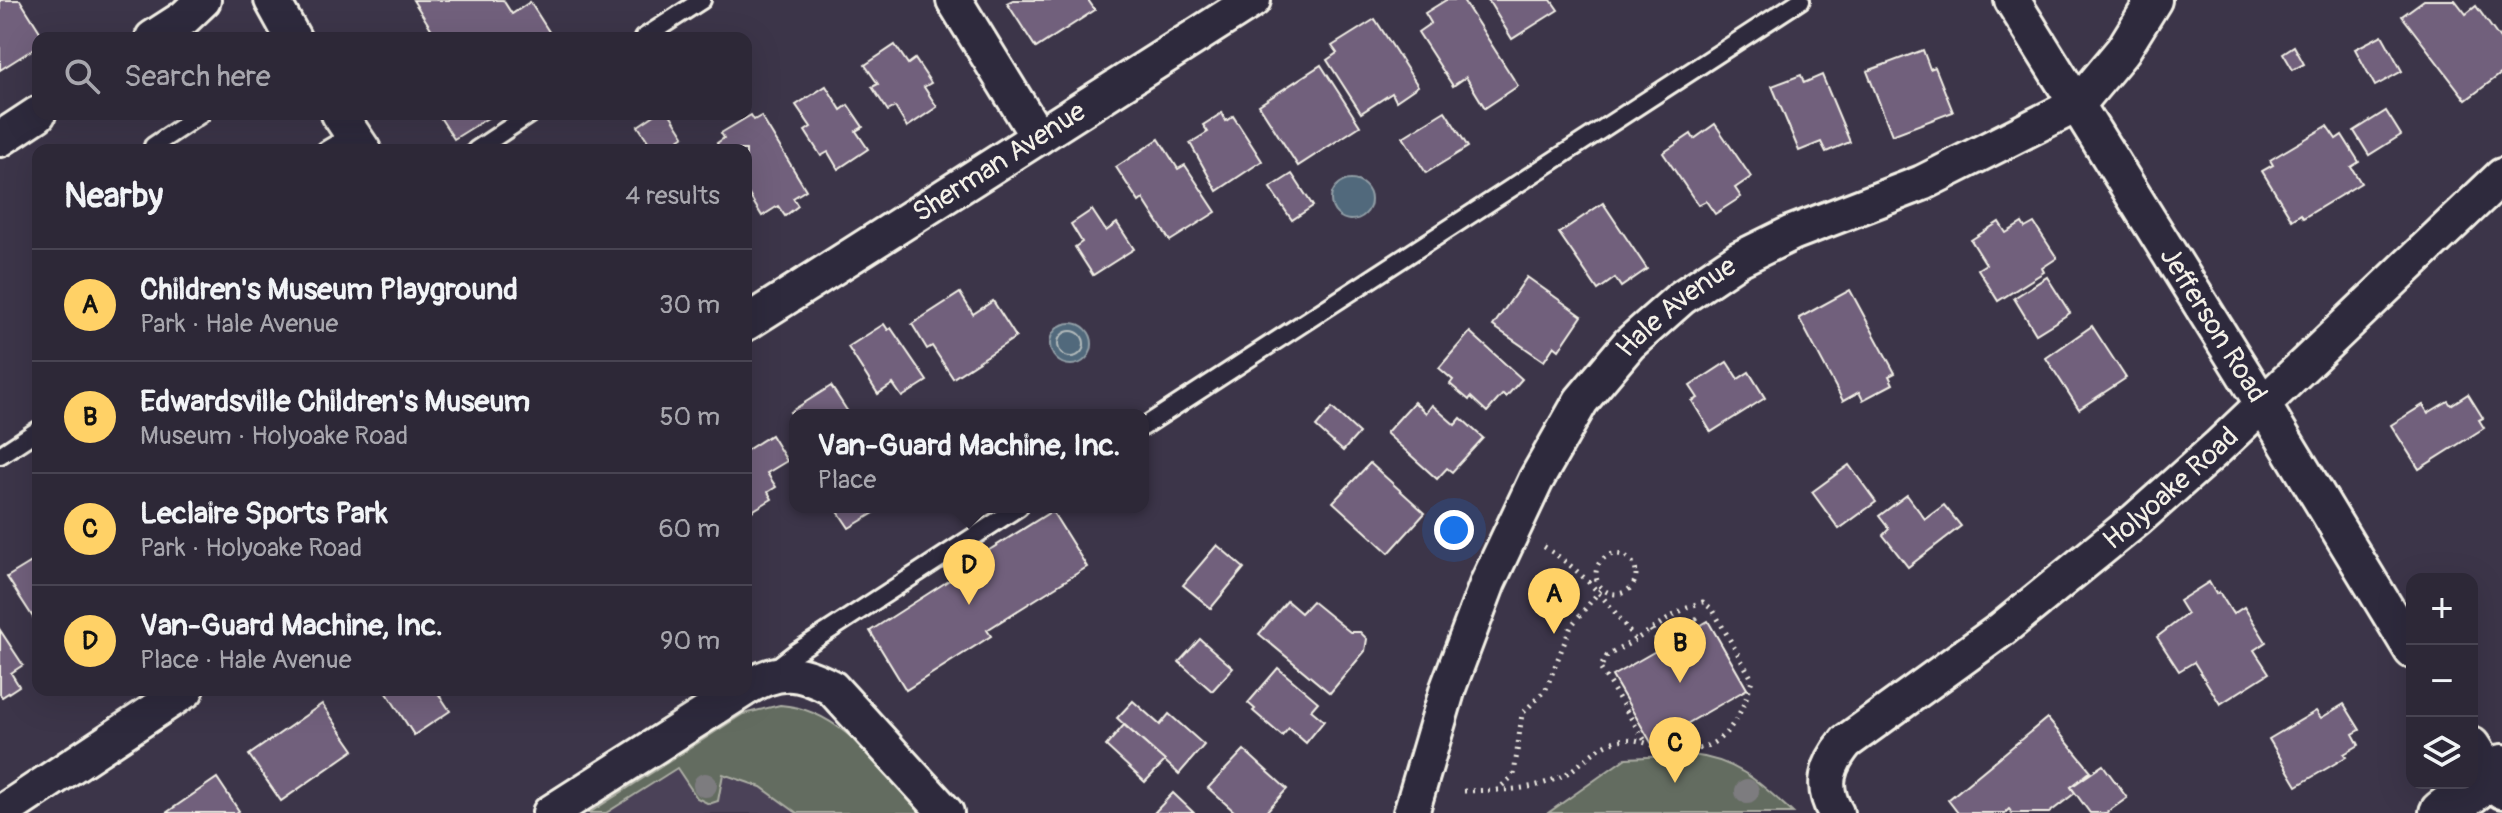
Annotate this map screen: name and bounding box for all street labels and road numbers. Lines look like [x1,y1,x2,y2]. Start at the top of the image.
street label: Sherman Avenue [906,94,1092,230]
street label: Jefferson Road [2152,240,2275,409]
street label: Hale Avenue [1608,249,1743,364]
street label: Holyoake Road [2096,419,2246,557]

